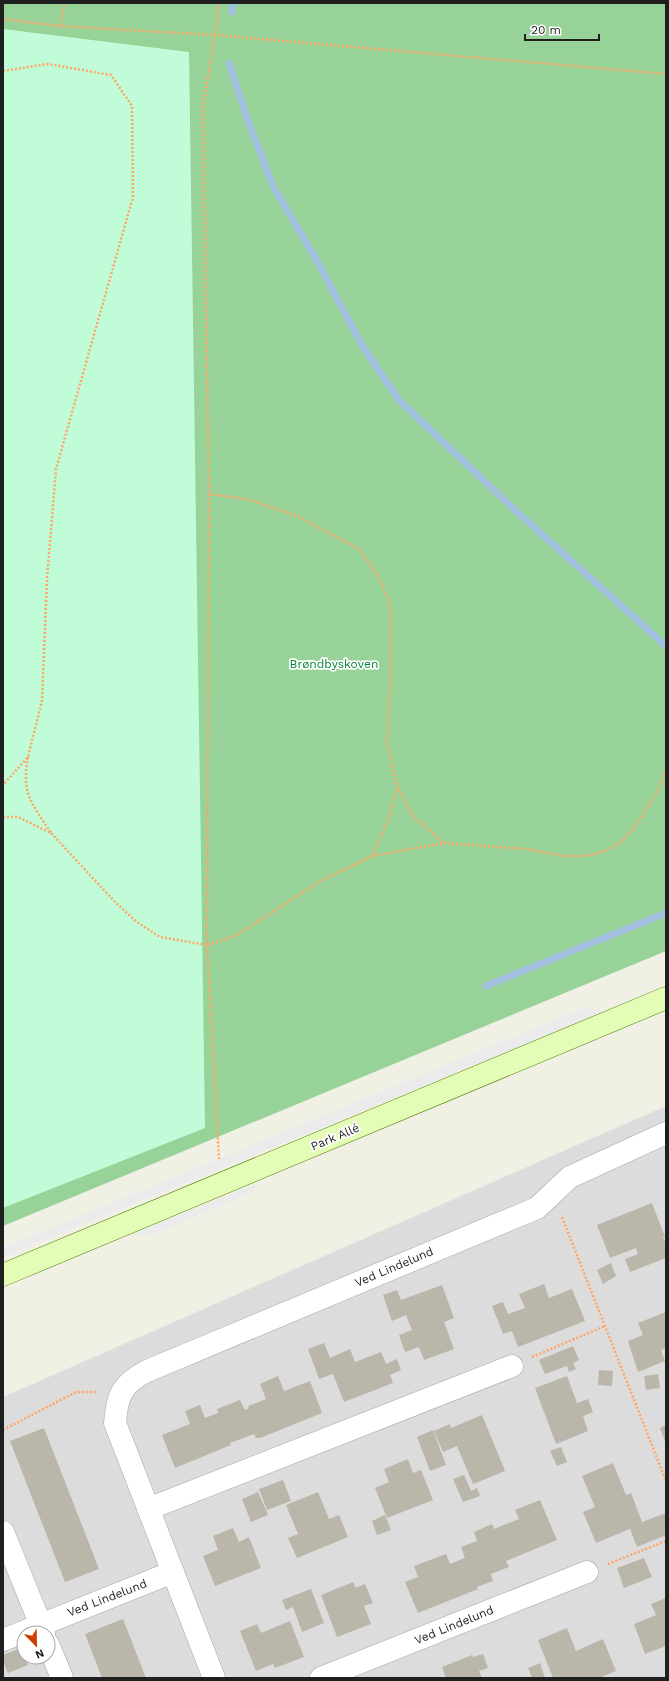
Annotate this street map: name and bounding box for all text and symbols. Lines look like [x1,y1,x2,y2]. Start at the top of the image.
scale bar [525,16,599,42]
text: 20 m [531,23,561,37]
park label: Brøndbyskoven [290,657,378,671]
street label: Park Allé [309,1120,361,1153]
street label: Ved Lindelund [353,1244,435,1290]
street label: Ved Lindelund [65,1576,149,1620]
street label: Ved Lindelund [412,1603,496,1647]
north arrow [16,1625,56,1665]
text: N [33,1646,46,1661]

